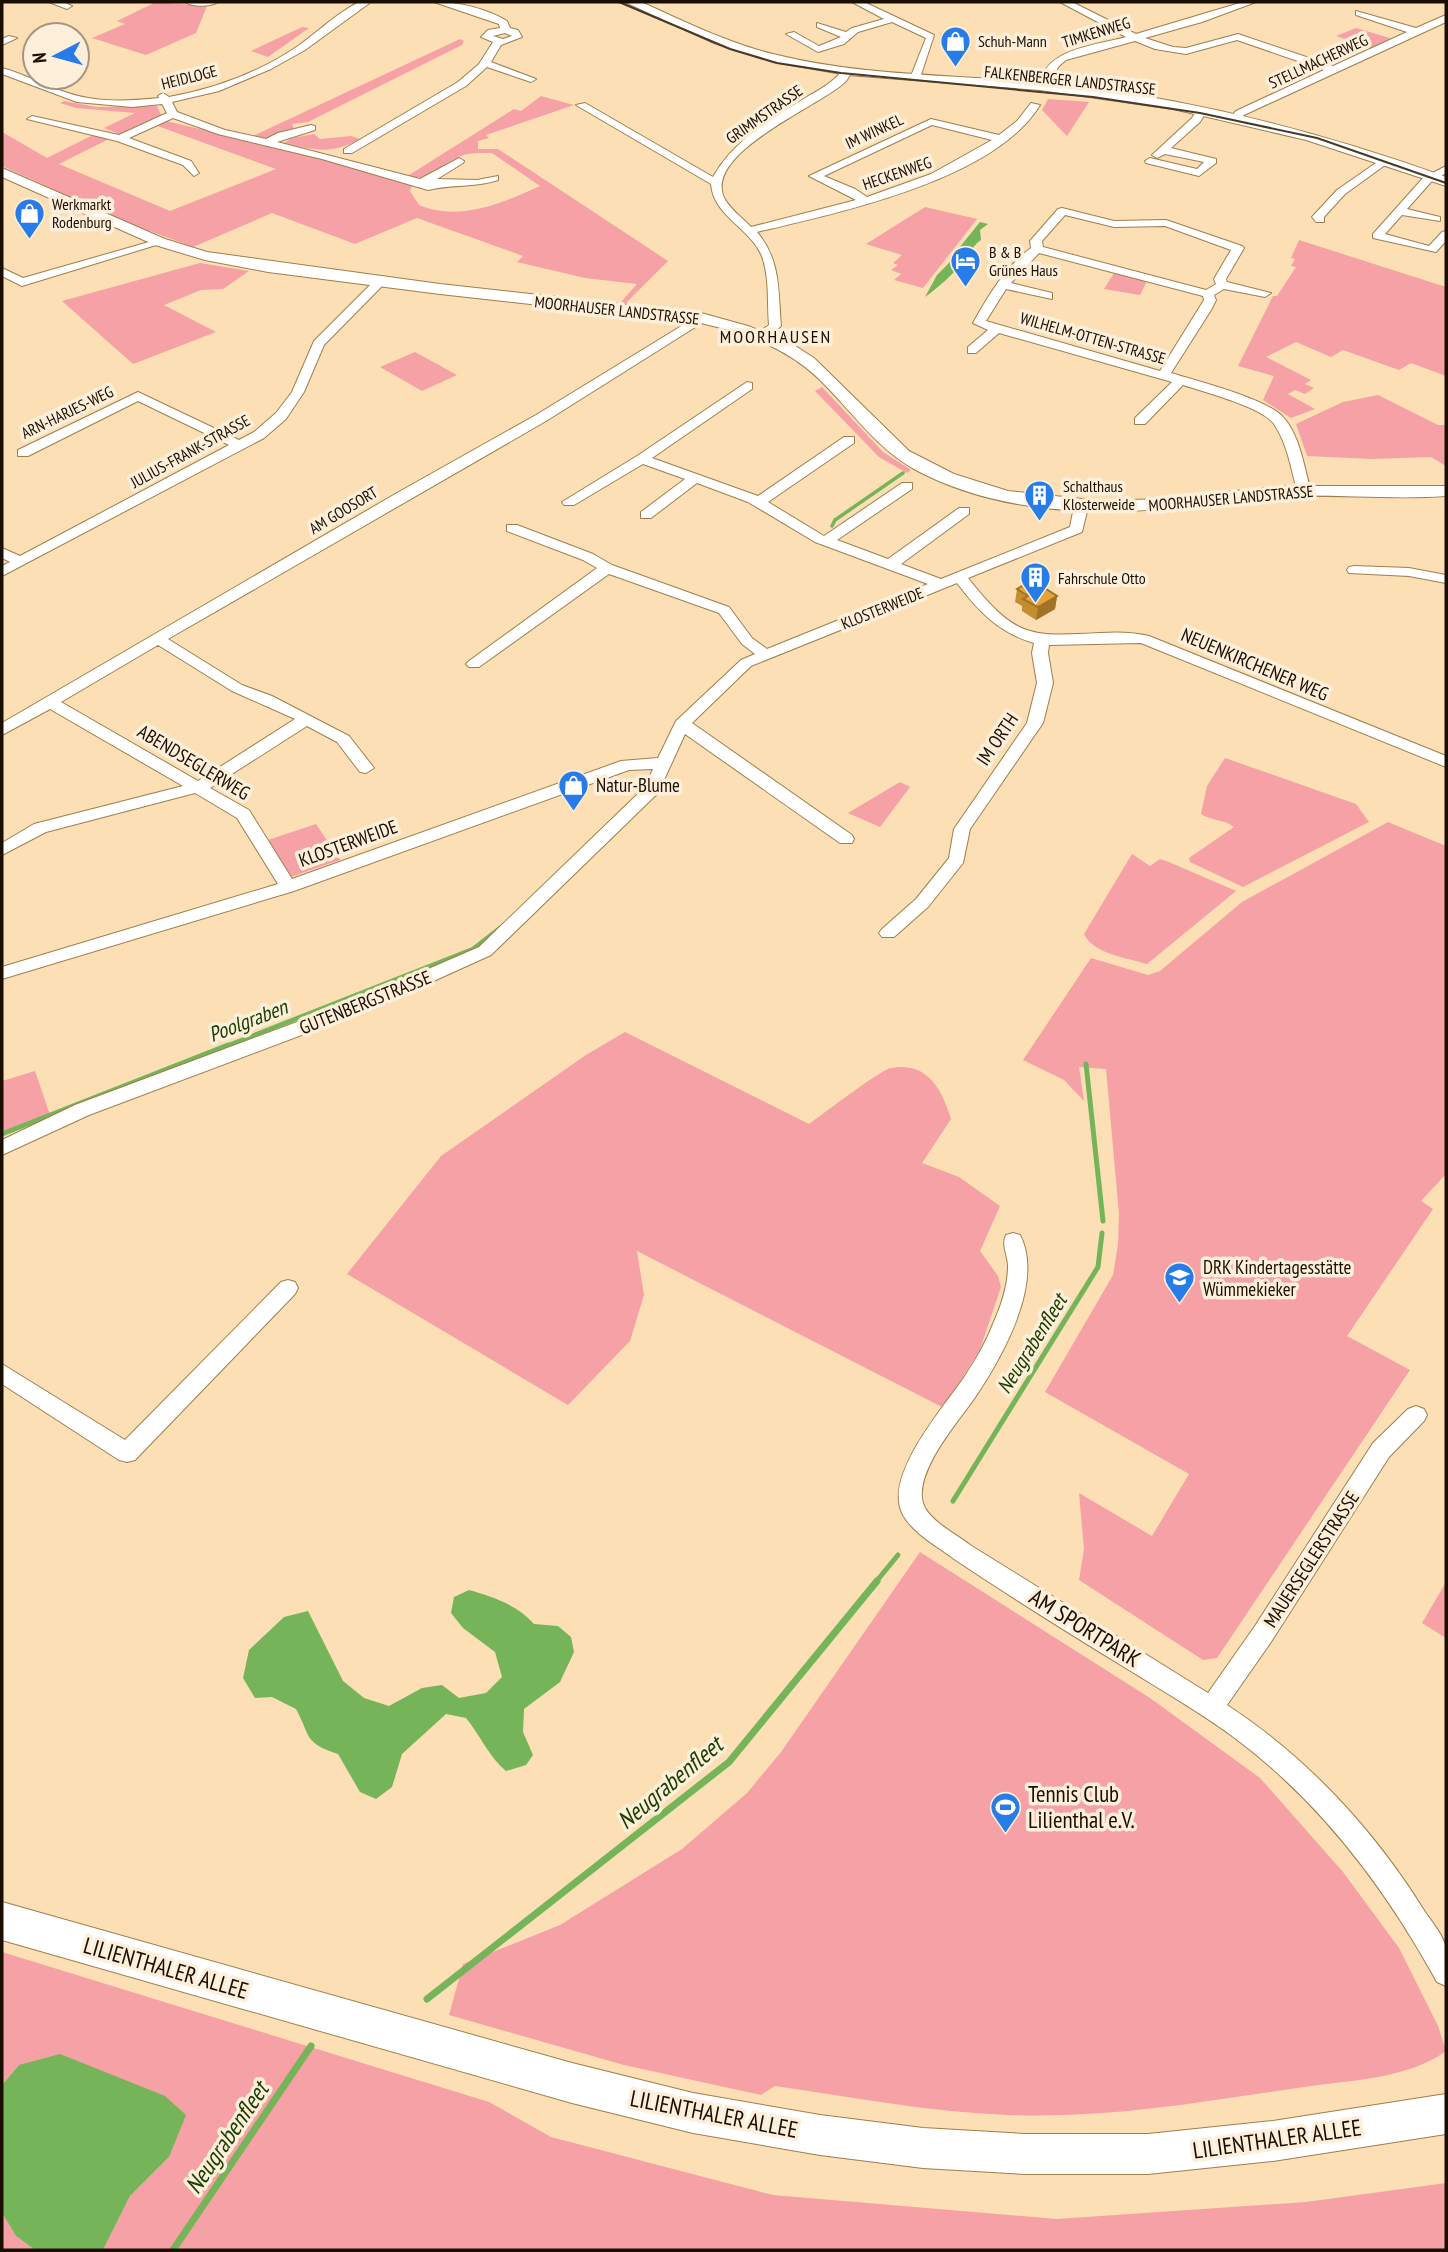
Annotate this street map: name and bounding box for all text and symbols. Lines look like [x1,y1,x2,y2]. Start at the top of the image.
street label: TIMKENWEG [1060,12,1132,52]
north arrow [21,21,91,91]
shop icon: Schuh-Mann [938,24,972,68]
street label: STELLMACHERWEG [1265,29,1371,93]
place label: Schuh-Mann [978,31,1047,51]
text: N [27,51,52,64]
street label: HEIDLOGE [159,60,219,94]
street label: FALKENBERGER LANDSTRASSE [983,61,1157,99]
street label: GRIMMSTRASSE [722,80,806,148]
street label: IM WINKEL [842,109,906,153]
street label: HECKENWEG [860,152,934,194]
place label: Werkmarkt Rodenburg [52,194,112,232]
shop icon: Werkmarkt Rodenburg [12,196,46,240]
place label: B & B Grünes Haus [989,242,1058,280]
hotel icon: B & B Grünes Haus [949,244,983,288]
street label: MOORHAUSER LANDSTRASSE [534,291,700,329]
street label: WILHELM-OTTEN-STRASSE [1018,308,1168,368]
district label: MOORHAUSEN [720,325,832,348]
street label: ARN-HARJES-WEG [18,381,116,443]
street label: JULIUS-FRANK-STRASSE [126,410,253,493]
place label: Schalthaus Klosterweide [1063,476,1135,514]
building icon: Schalthaus Klosterweide [1023,478,1057,522]
street label: MOORHAUSER LANDSTRASSE [1148,481,1314,515]
street label: AM GOOSORT [305,482,381,538]
building icon: Fahrschule Otto [1018,561,1052,605]
place label: Fahrschule Otto [1058,568,1146,588]
street label: KLOSTERWEIDE [838,582,926,634]
street label: NEUENKIRCHENER WEG [1178,622,1332,706]
street label: IM ORTH [971,708,1023,770]
street label: ABENDSEGLERWEG [134,719,254,805]
shop icon: Natur-Blume [556,768,590,812]
place label: Natur-Blume [596,773,680,797]
street label: KLOSTERWEIDE [295,814,401,872]
street label: GUTENBERGSTRASSE [296,965,434,1039]
water label: Poolgraben [205,993,293,1048]
place label: DRK Kindertagesstätte Wümmekieker [1203,1255,1351,1301]
school or university icon: DRK Kindertagesstätte Wümmekieker [1163,1261,1197,1305]
water label: Neugrabenfleet [990,1287,1074,1398]
street label: MAUERSEGLERSTRASSE [1258,1486,1364,1632]
street label: AM SPORTPARK [1024,1582,1146,1673]
water label: Neugrabenfleet [611,1728,731,1836]
place label: Tennis Club Lilienthal e.V. [1028,1779,1135,1834]
sports icon: Tennis Club Lilienthal e.V. [988,1790,1022,1834]
street label: LILIENTHALER ALLEE [80,1930,252,2005]
water label: Neugrabenfleet [178,2074,277,2200]
street label: LILIENTHALER ALLEE [628,2083,800,2144]
street label: LILIENTHALER ALLEE [1191,2112,1363,2165]

